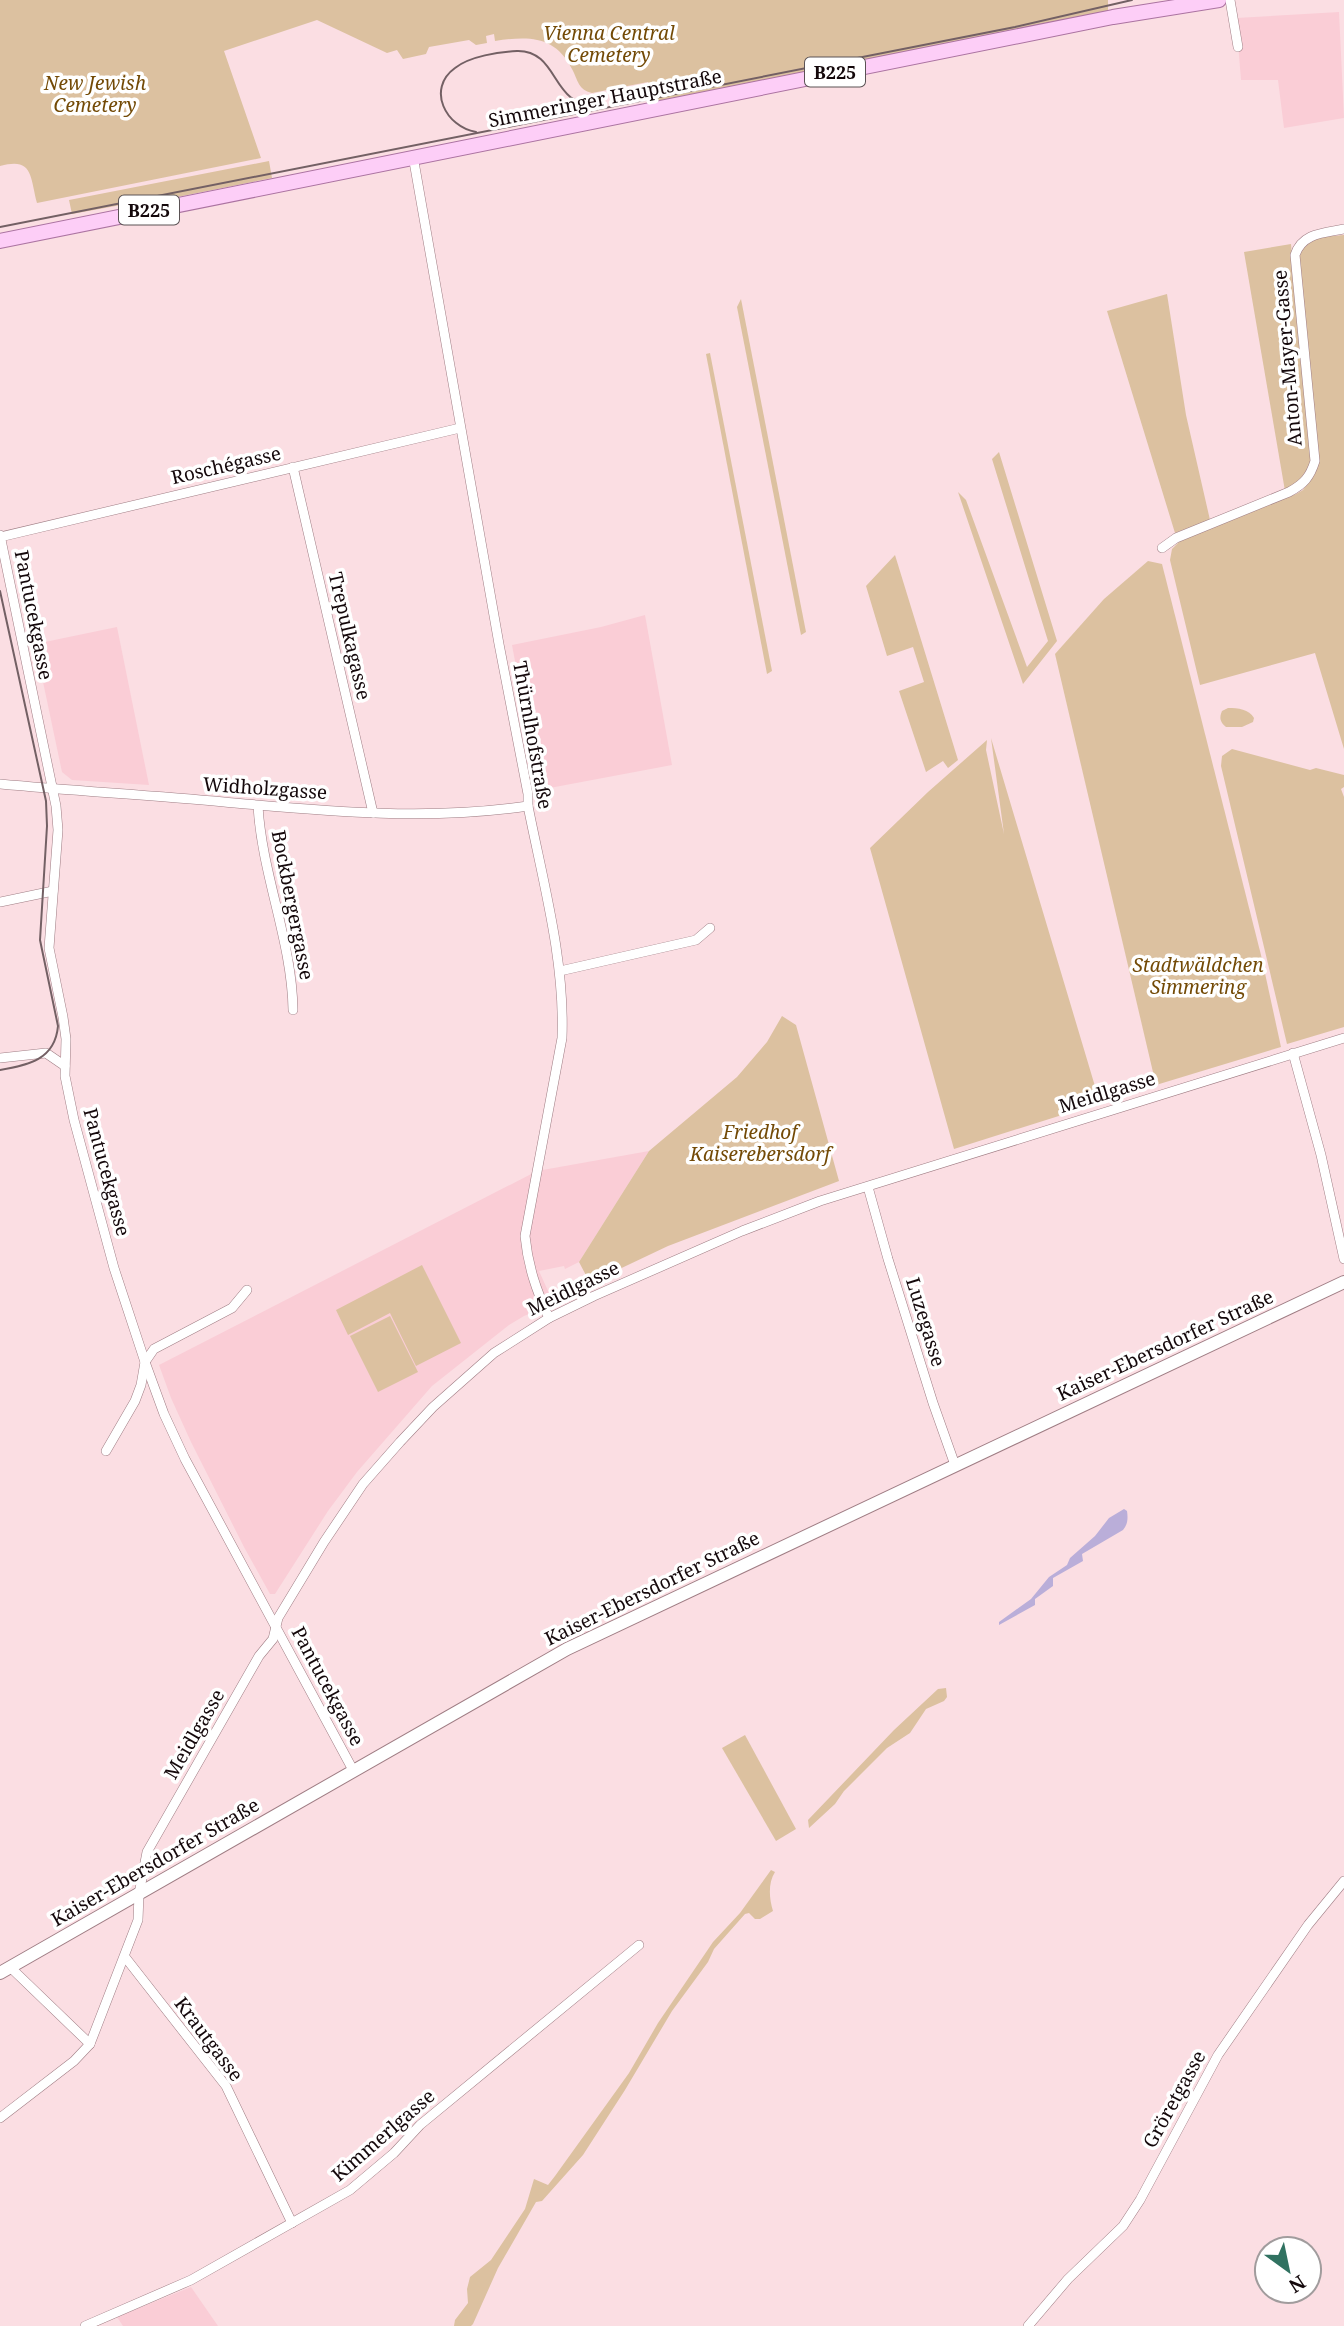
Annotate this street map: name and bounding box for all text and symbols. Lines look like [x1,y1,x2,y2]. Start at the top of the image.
park label: Vienna Central Cemetery [543,20,675,68]
road number: B225 [805,58,865,86]
street label: Simmeringer Hauptstraße [486,63,724,133]
park label: New Jewish Cemetery [43,70,147,118]
road number: B225 [119,196,179,224]
street label: Anton-Mayer-Gasse [1266,269,1308,447]
street label: Roschégasse [169,440,283,490]
street label: Pantucekgasse [9,548,59,682]
street label: Trepulkagasse [323,570,377,702]
street label: Thürnlhofstraße [507,659,559,811]
street label: Widholzgasse [202,771,328,805]
street label: Bockbergergasse [266,828,320,982]
park label: Stadtwäldchen Simmering [1132,952,1264,1000]
street label: Meidlgasse [1055,1065,1159,1119]
street label: Pantucekgasse [77,1105,137,1239]
park label: Friedhof Kaiserebersdorf [689,1119,834,1167]
street label: Meidlgasse [522,1254,624,1322]
street label: Luzegasse [900,1274,952,1370]
street label: Kaiser-Ebersdorfer Straße [1052,1283,1278,1407]
street label: Kaiser-Ebersdorfer Straße [540,1525,764,1651]
street label: Pantucekgasse [286,1622,370,1750]
street label: Meidlgasse [158,1684,230,1784]
street label: Kaiser-Ebersdorfer Straße [46,1792,264,1932]
street label: Krautgasse [169,1991,249,2087]
street label: Gröretgasse [1137,2046,1211,2152]
street label: Kimmerlgasse [326,2083,440,2187]
north arrow [1253,2235,1323,2305]
text: N [1284,2269,1311,2299]

